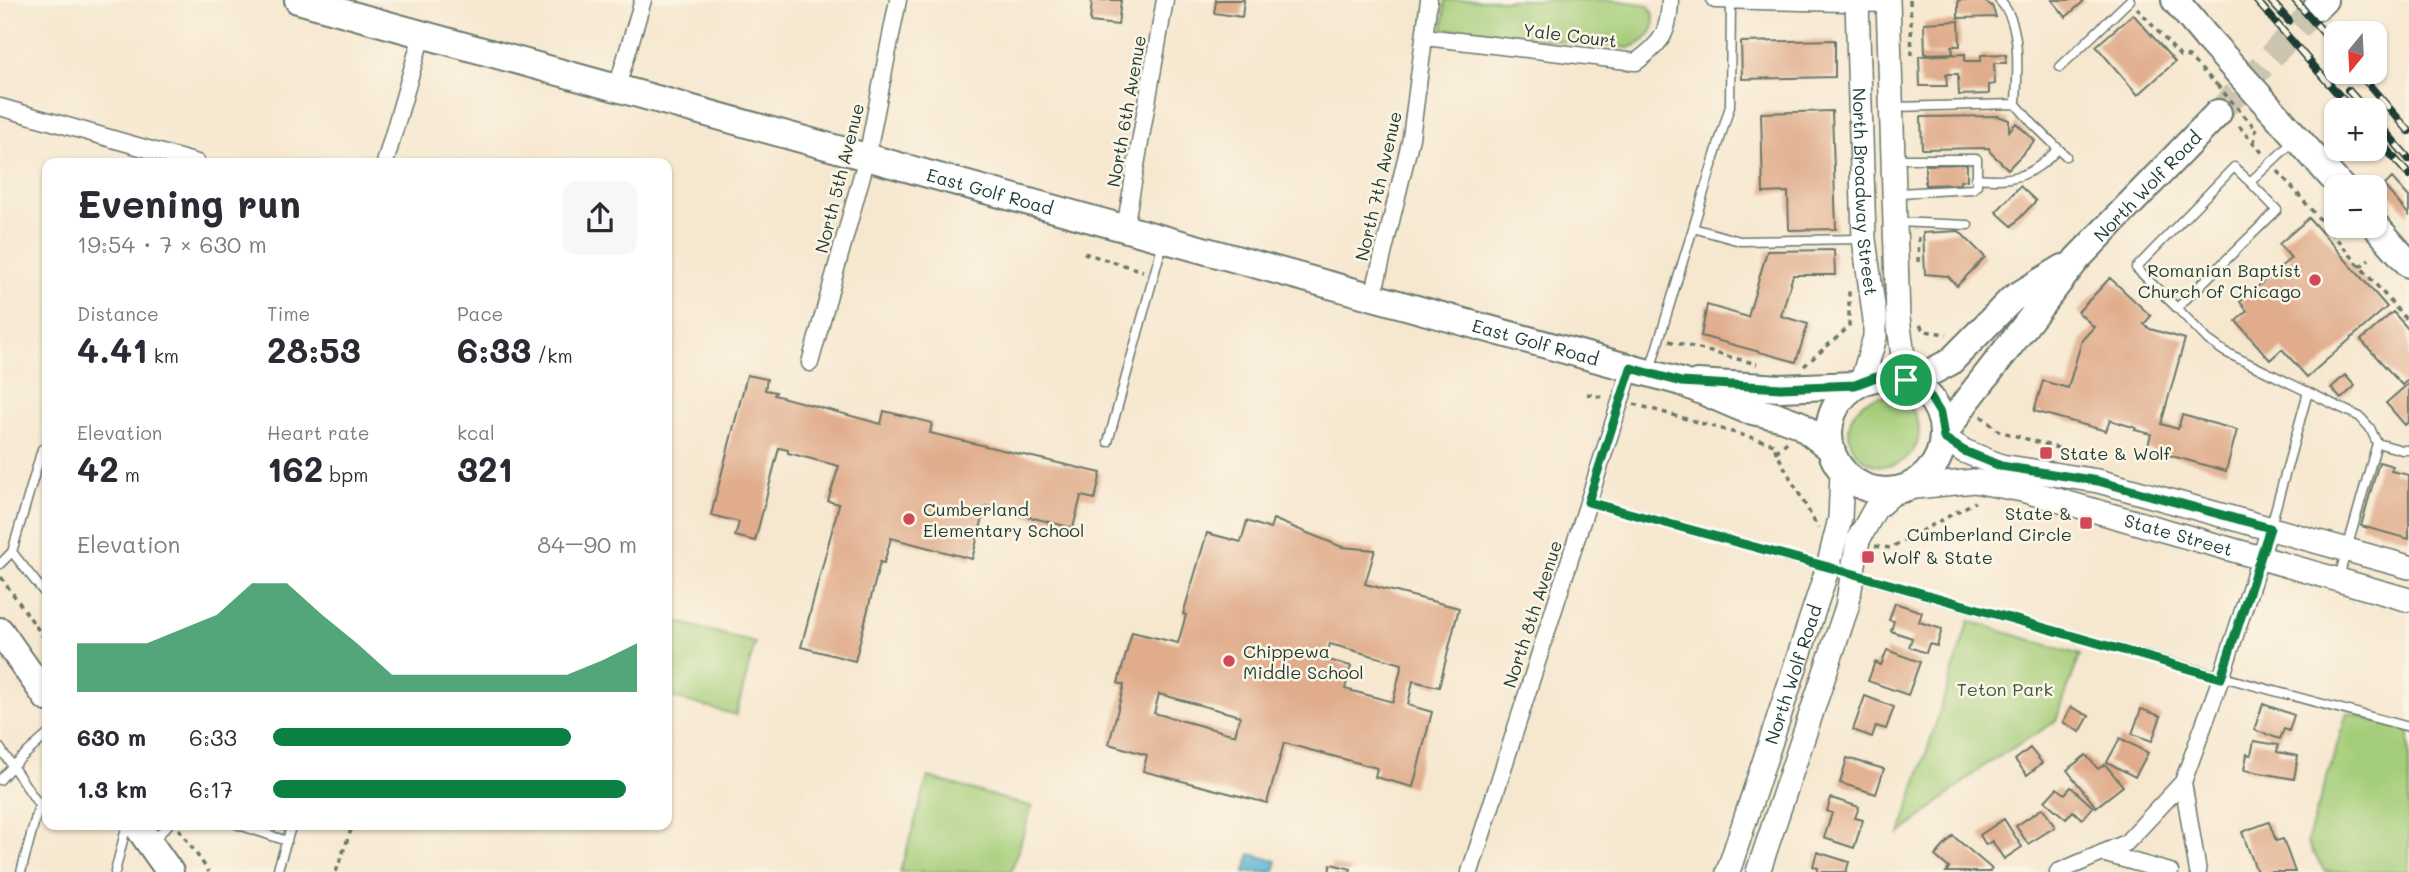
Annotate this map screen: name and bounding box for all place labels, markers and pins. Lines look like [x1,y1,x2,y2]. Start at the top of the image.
place label: Romanian Baptist Church of Chicago [2138,258,2301,303]
marker: Romanian Baptist Church of Chicago [2307,272,2323,288]
pin [1876,350,1936,410]
place label: State & Wolf [2060,441,2172,465]
marker: State & Wolf [2038,445,2054,461]
place label: Cumberland Elementary School [923,497,1085,542]
place label: State & Cumberland Circle [1907,501,2072,546]
marker: Cumberland Elementary School [901,511,917,527]
marker: State & Cumberland Circle [2078,515,2094,531]
place label: Wolf & State [1882,545,1993,569]
marker: Wolf & State [1860,549,1876,565]
place label: Chippewa Middle School [1243,639,1364,684]
marker: Chippewa Middle School [1221,653,1237,669]

